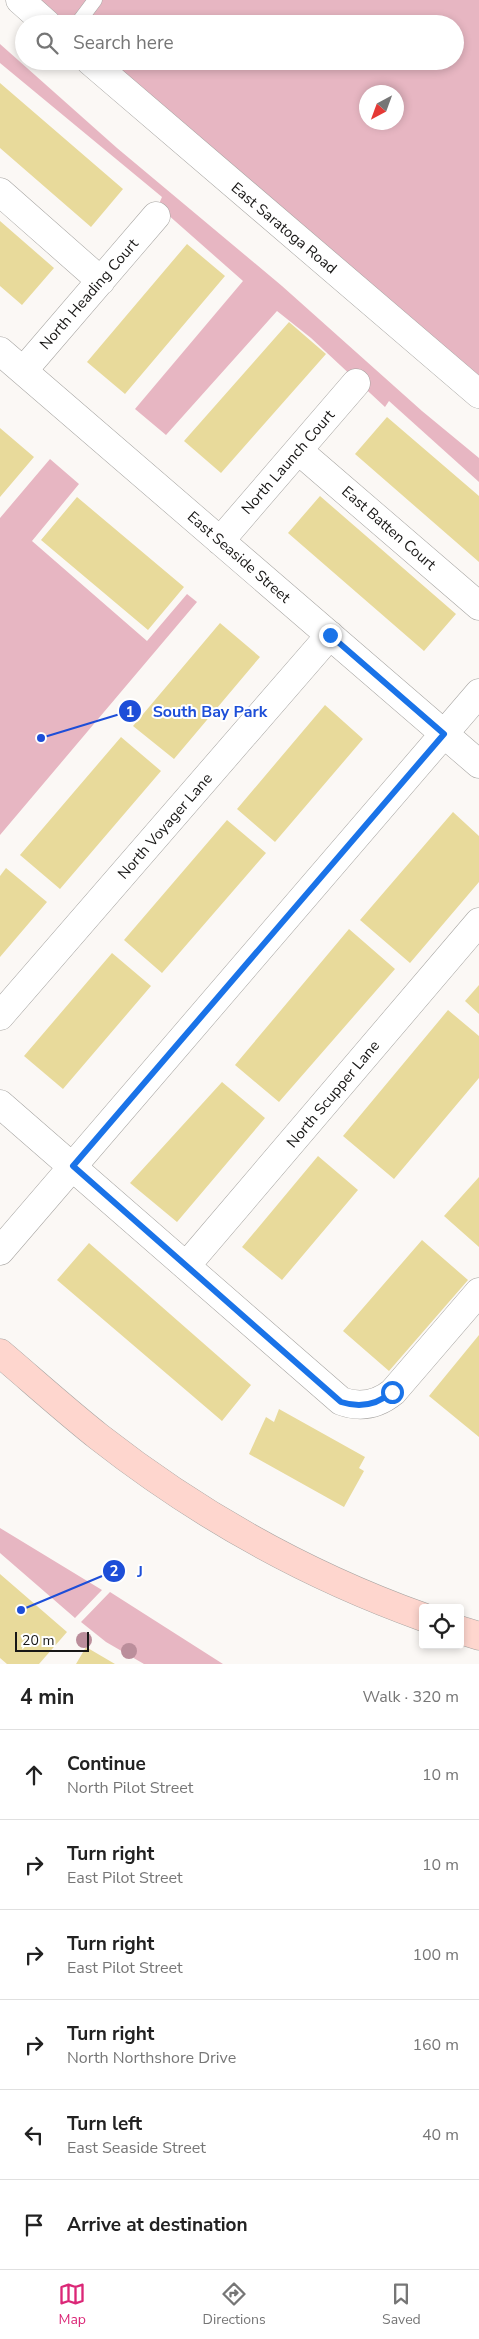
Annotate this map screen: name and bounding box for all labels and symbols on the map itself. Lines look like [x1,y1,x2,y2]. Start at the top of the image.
north arrow [359,85,404,130]
street label: East Saratoga Road [227,178,341,278]
street label: North Heading Court [35,234,143,354]
street label: North Launch Court [237,405,340,519]
street label: East Batten Court [338,481,441,575]
street label: East Seaside Street [183,507,295,608]
route end [319,624,342,647]
callout: South Bay Park [118,696,277,727]
text: South Bay Park [153,701,268,723]
text: 1 [125,702,135,722]
street label: North Voyager Lane [113,769,217,883]
street label: North Scupper Lane [282,1036,384,1152]
route start [381,1381,404,1404]
callout: J [102,1555,152,1586]
text: 2 [109,1561,119,1581]
text: J [136,1561,143,1583]
scale bar [15,1629,89,1652]

